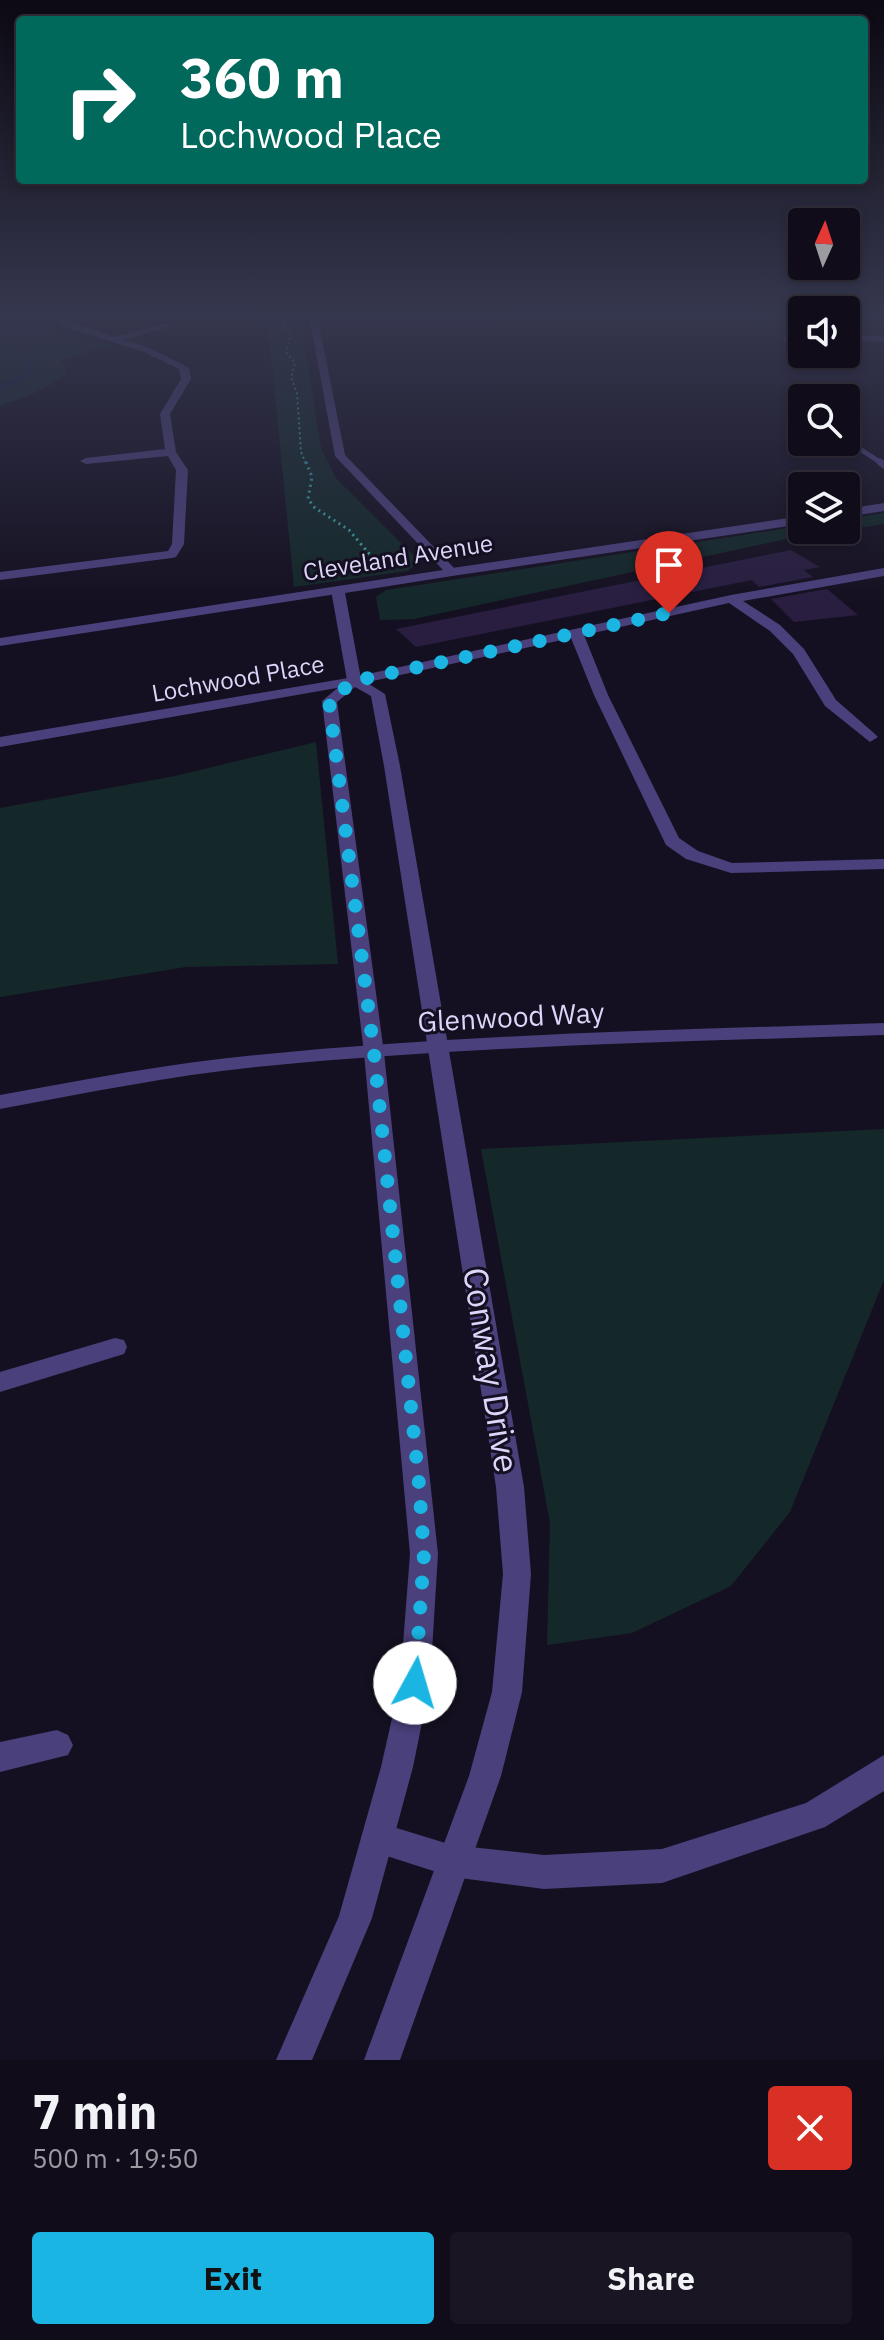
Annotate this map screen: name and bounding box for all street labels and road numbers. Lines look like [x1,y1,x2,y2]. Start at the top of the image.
street label: Cleveland Avenue [301,526,495,588]
street label: Lochwood Place [149,647,327,709]
street label: Glenwood Way [417,993,605,1040]
street label: Conway Drive [454,1264,530,1476]

